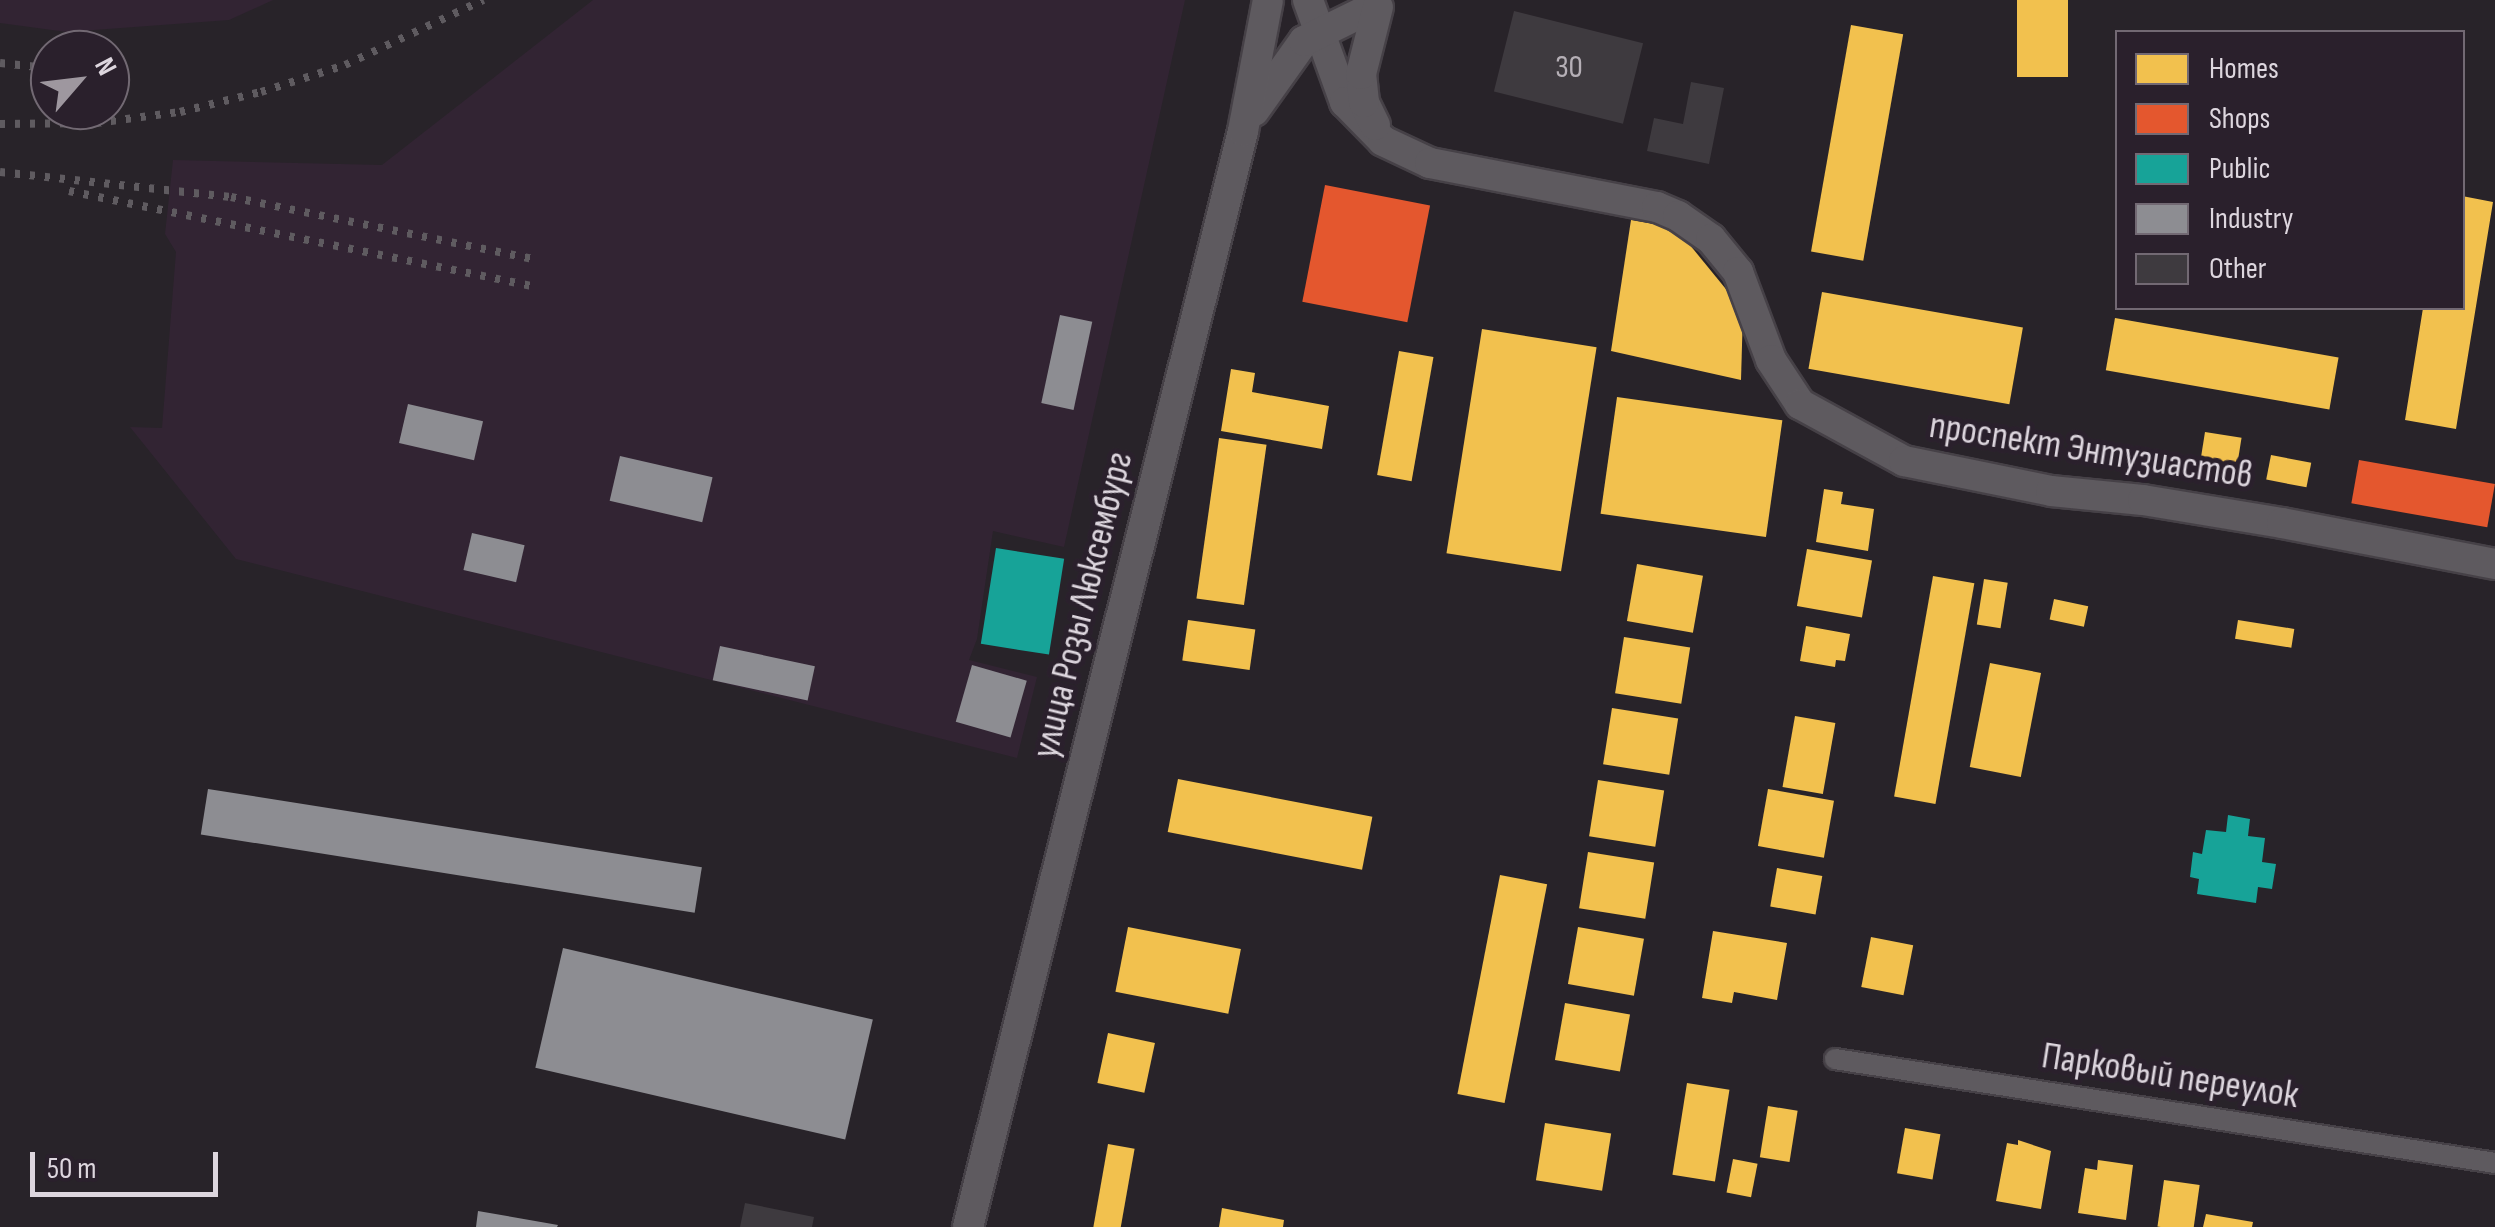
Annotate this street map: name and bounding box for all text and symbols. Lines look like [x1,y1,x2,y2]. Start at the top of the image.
north arrow [30,30,130,130]
legend [2115,30,2465,310]
house number: 30 [1555,49,1583,87]
text: Homes [2209,51,2279,87]
text: N [87,52,123,81]
text: Shops [2209,101,2270,137]
text: Public [2209,151,2270,187]
text: Industry [2209,201,2293,237]
text: Other [2209,251,2266,287]
street label: проспект Энтузиастов [1926,403,2256,499]
street label: улица Розы Люксембург [1023,447,1143,763]
street label: Парковый переулок [2038,1033,2302,1119]
scale bar [35,1132,222,1194]
text: 50 m [47,1151,96,1187]

